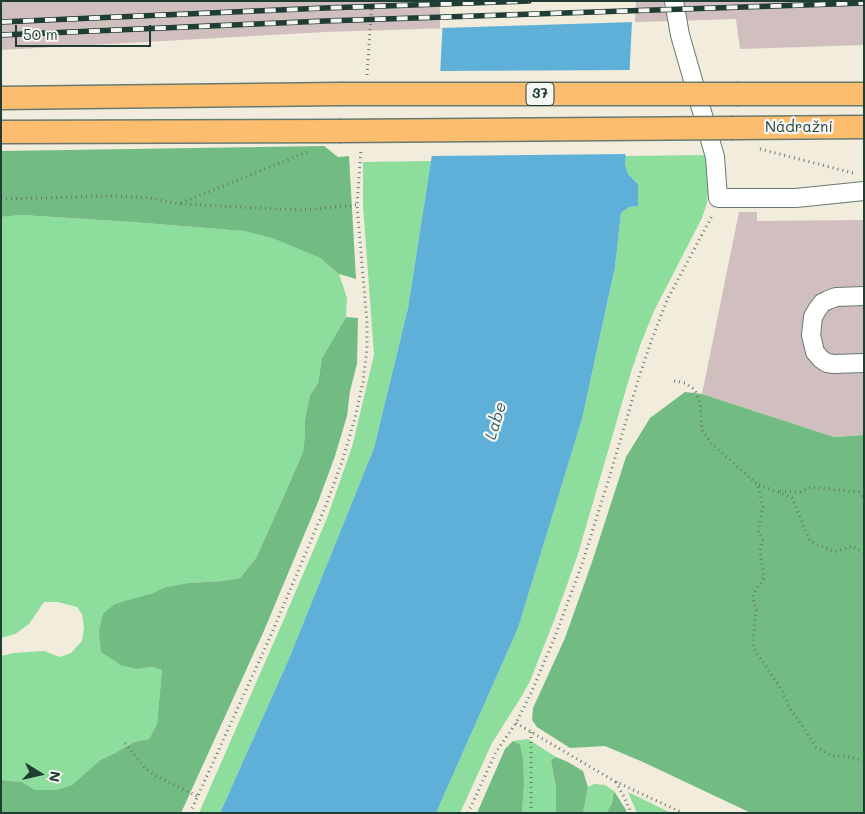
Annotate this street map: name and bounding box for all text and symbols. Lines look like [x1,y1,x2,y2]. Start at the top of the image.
scale bar [18,15,154,47]
text: 50 m [23,24,58,44]
road number: 37 [526,82,554,106]
street label: Nádražní [765,118,833,136]
water label: Labe [481,400,511,442]
north arrow [15,749,65,799]
text: N [45,770,66,784]

